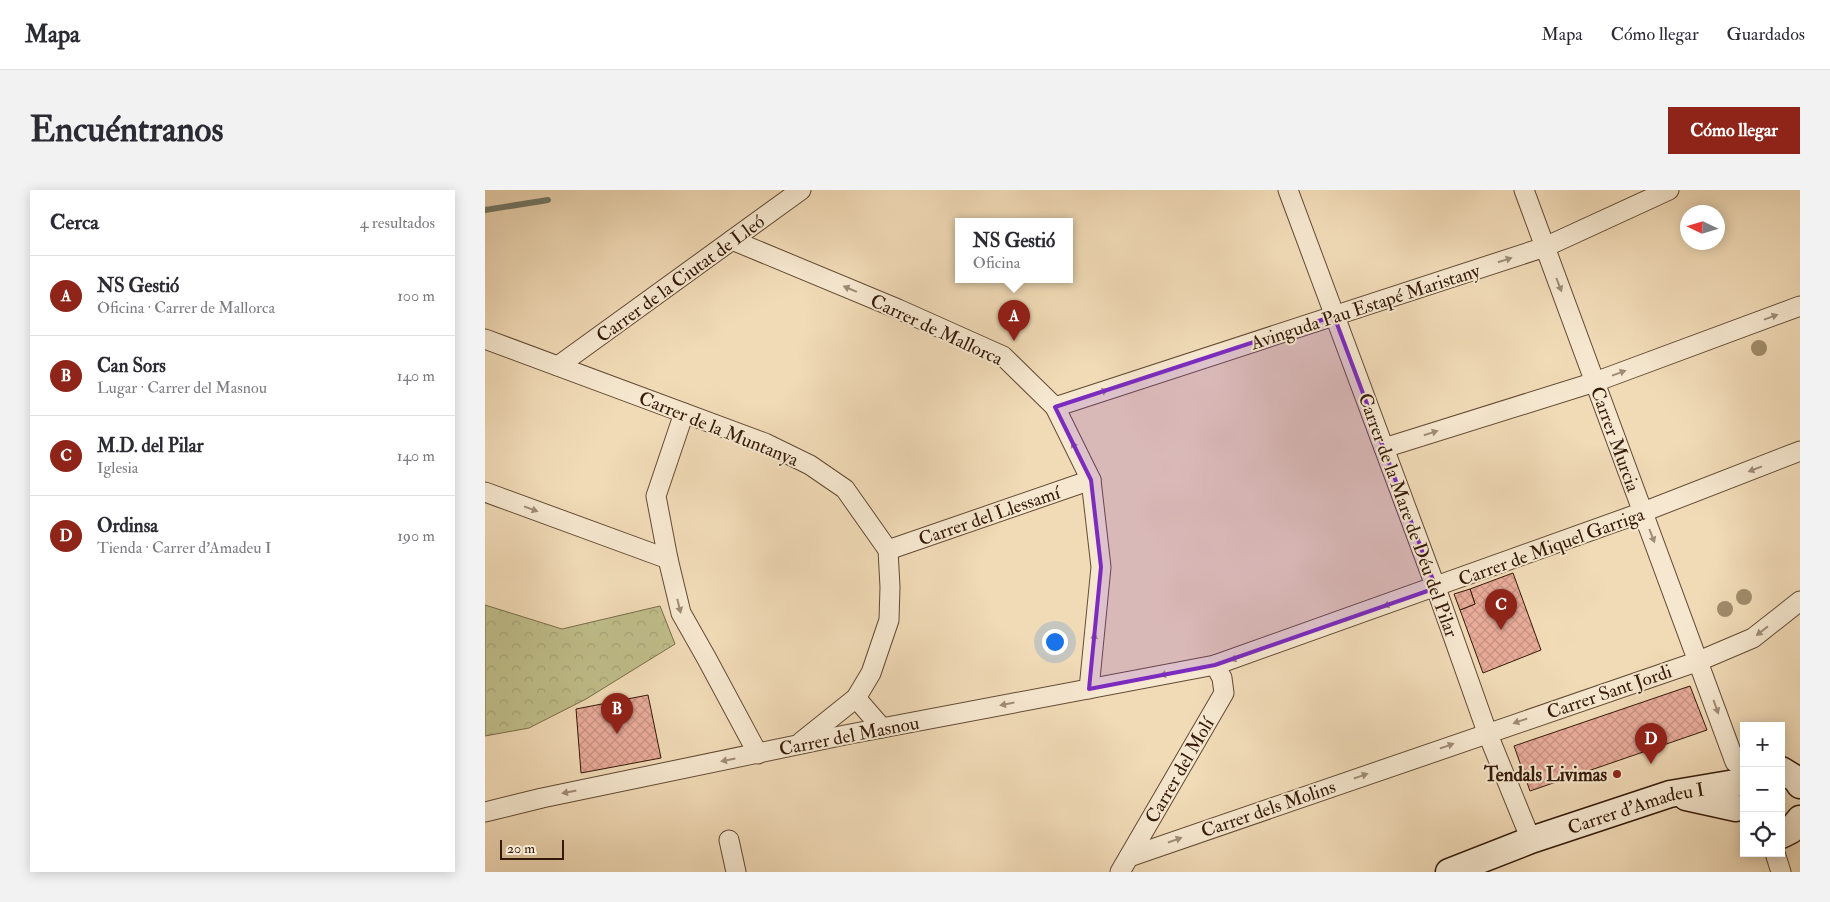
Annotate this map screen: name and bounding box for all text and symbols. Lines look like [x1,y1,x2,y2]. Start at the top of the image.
text: Mapa [25,19,80,50]
text: Mapa [1542,23,1583,46]
text: Cómo llegar [1611,23,1699,46]
text: Guardados [1727,23,1805,46]
button: Cómo llegar [1668,107,1800,154]
text: Encuéntranos [30,108,223,152]
north arrow [1680,205,1725,250]
text: Cerca [50,209,99,236]
street label: Carrer de la Ciutat de Lleó [592,210,769,348]
text: 4 resultados [360,213,435,233]
popup [955,218,1073,283]
text: NS Gestió [973,229,1055,253]
text: Oficina [973,253,1020,273]
one-way arrow [1498,256,1513,264]
street label: Avinguda Pau Estapé Maristany [1247,258,1484,357]
text: NS Gestió [97,274,179,298]
one-way arrow [1555,278,1563,293]
one-way arrow [843,284,857,292]
text: A [61,286,71,306]
text: 100 m [397,286,435,306]
street label: Carrer de Mallorca [867,289,1007,371]
text: Oficina · Carrer de Mallorca [97,298,275,318]
pin: A [998,300,1030,341]
one-way arrow [1764,313,1779,320]
text: Can Sors [97,354,166,378]
text: B [61,366,71,386]
text: 140 m [397,366,435,386]
one-way arrow [1612,369,1627,377]
text: Lugar · Carrer del Masnou [97,378,267,398]
street label: Carrer Murcia [1585,383,1645,495]
street label: Carrer de la Muntanya [635,386,802,472]
one-way arrow [1094,388,1109,396]
street label: Carrer de la Mare de Déu del Pilar [1353,390,1464,641]
one-way arrow [1424,429,1439,437]
text: M.D. del Pilar [97,434,204,458]
one-way arrow [1071,441,1079,455]
text: C [60,446,72,466]
text: 140 m [397,446,435,466]
text: Iglesia [97,458,138,478]
one-way arrow [1747,466,1762,473]
street label: Carrer del Llessamí [915,480,1065,551]
street label: Carrer de Miquel Garriga [1455,502,1648,592]
one-way arrow [524,505,539,513]
text: Ordinsa [97,514,158,538]
text: D [59,526,73,546]
text: 190 m [397,526,435,546]
one-way arrow [1648,529,1656,544]
text: Tienda · Carrer d'Amadeu I [97,538,271,558]
pin: C [1485,589,1517,630]
one-way arrow [675,599,683,614]
one-way arrow [1383,601,1398,608]
one-way arrow [1756,626,1769,637]
your location [1042,629,1068,655]
one-way arrow [1090,632,1098,648]
one-way arrow [1229,654,1244,662]
street label: Carrer Sant Jordi [1544,659,1675,725]
one-way arrow [1159,671,1175,679]
pin: B [601,693,633,734]
one-way arrow [1712,699,1720,714]
one-way arrow [999,701,1015,709]
street label: Carrer del Masnou [777,711,921,761]
street label: Carrer del Molí [1140,712,1221,828]
one-way arrow [1513,718,1528,725]
map controls [1740,722,1785,857]
button: + [1740,722,1785,767]
pin: D [1635,723,1667,764]
one-way arrow [1440,742,1455,750]
one-way arrow [720,756,736,764]
place label: Tendals Livimas [1483,763,1607,787]
button: − [1740,767,1785,812]
marker: Tendals Livimas [1611,768,1623,780]
one-way arrow [1354,772,1369,779]
street label: Carrer dels Molins [1198,775,1339,843]
street label: Carrer d'Amadeu I [1565,777,1706,840]
one-way arrow [561,788,576,796]
button: locate [1740,812,1785,857]
one-way arrow [1167,836,1182,844]
scale bar [500,837,564,860]
text: 20 m [507,840,535,857]

